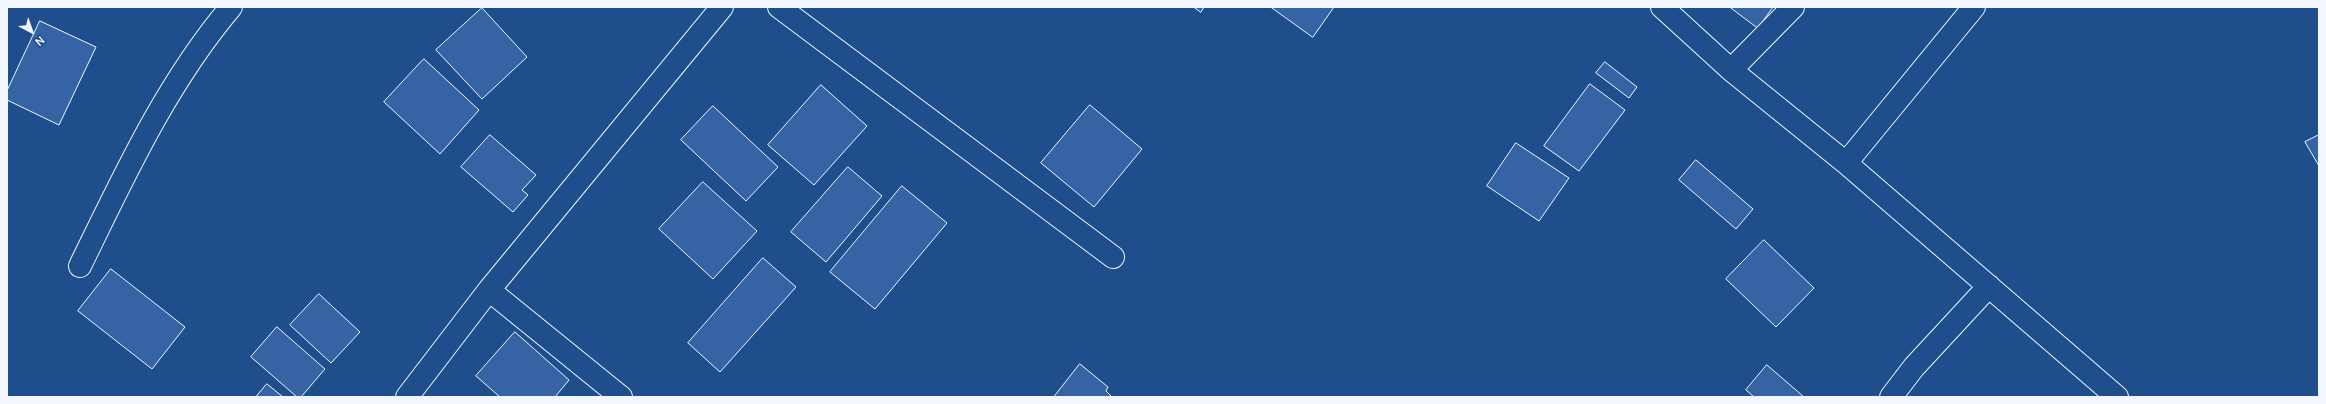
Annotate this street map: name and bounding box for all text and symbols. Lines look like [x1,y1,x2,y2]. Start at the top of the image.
north arrow [12,12,52,52]
text: N [32,33,48,50]

